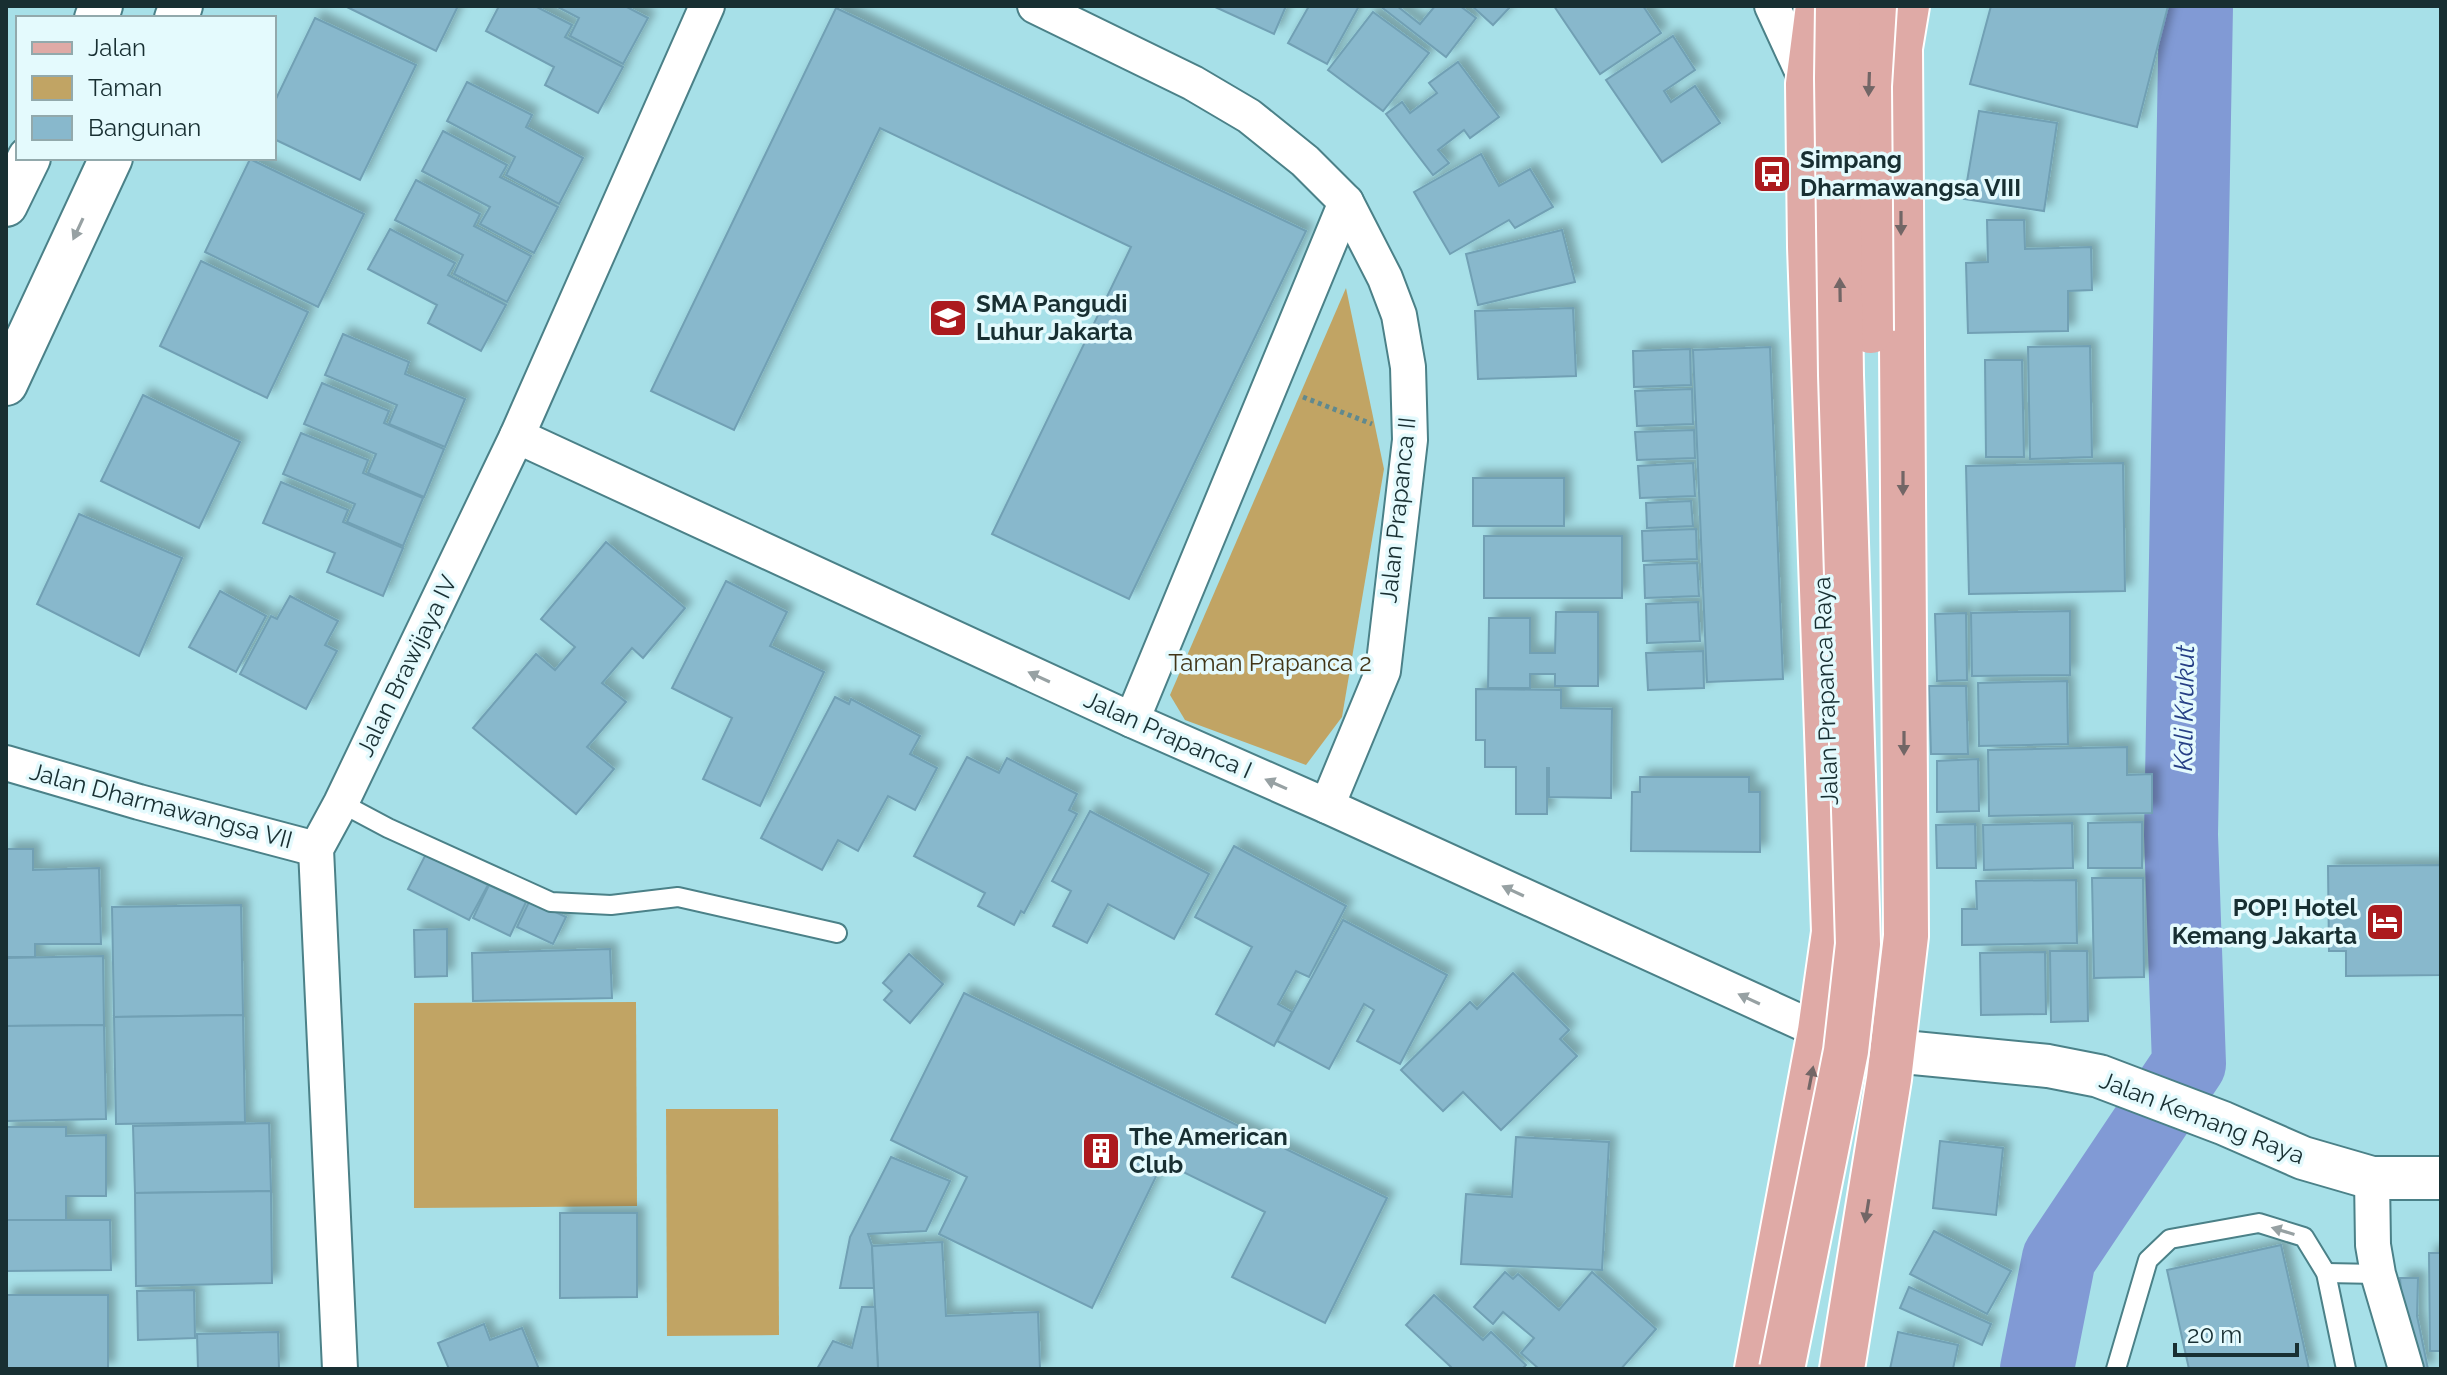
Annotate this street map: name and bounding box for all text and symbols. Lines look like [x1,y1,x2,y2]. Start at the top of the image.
legend [16,16,276,160]
text: Jalan [88,33,146,62]
one-way arrow [1863,72,1876,97]
text: Taman [88,73,162,102]
text: Bangunan [88,113,201,142]
place label: Simpang Dharmawangsa VIII [1800,145,2021,202]
bus stop icon: Simpang Dharmawangsa VIII [1751,153,1793,195]
one-way arrow [1895,211,1907,236]
one-way arrow [71,217,85,240]
one-way arrow [1834,277,1846,302]
place label: SMA Pangudi Luhur Jakarta [976,289,1133,346]
school or university icon: SMA Pangudi Luhur Jakarta [927,297,969,339]
street label: Jalan Prapanca II [1373,416,1422,604]
one-way arrow [1897,471,1909,496]
street label: Jalan Brawijaya IV [350,570,463,761]
street label: Jalan Prapanca Raya [1807,576,1844,806]
water label: Kali Krukut [2168,644,2200,771]
park label: Taman Prapanca 2 [1168,648,1372,677]
one-way arrow [1027,670,1050,684]
street label: Jalan Prapanca I [1080,685,1257,785]
one-way arrow [1898,731,1911,756]
street label: Jalan Dharmawangsa VII [27,756,296,855]
one-way arrow [1264,777,1288,790]
one-way arrow [1501,884,1524,898]
place label: POP! Hotel Kemang Jakarta [2172,893,2357,950]
hotel icon: POP! Hotel Kemang Jakarta [2364,901,2406,943]
one-way arrow [1737,992,1761,1006]
one-way arrow [1805,1065,1818,1090]
street label: Jalan Kemang Raya [2096,1065,2309,1170]
place label: The American Club [1129,1122,1288,1179]
building icon: The American Club [1080,1130,1122,1172]
one-way arrow [1860,1199,1872,1224]
one-way arrow [2271,1224,2295,1237]
scale bar [2175,1307,2297,1357]
text: 20 m [2187,1320,2242,1349]

